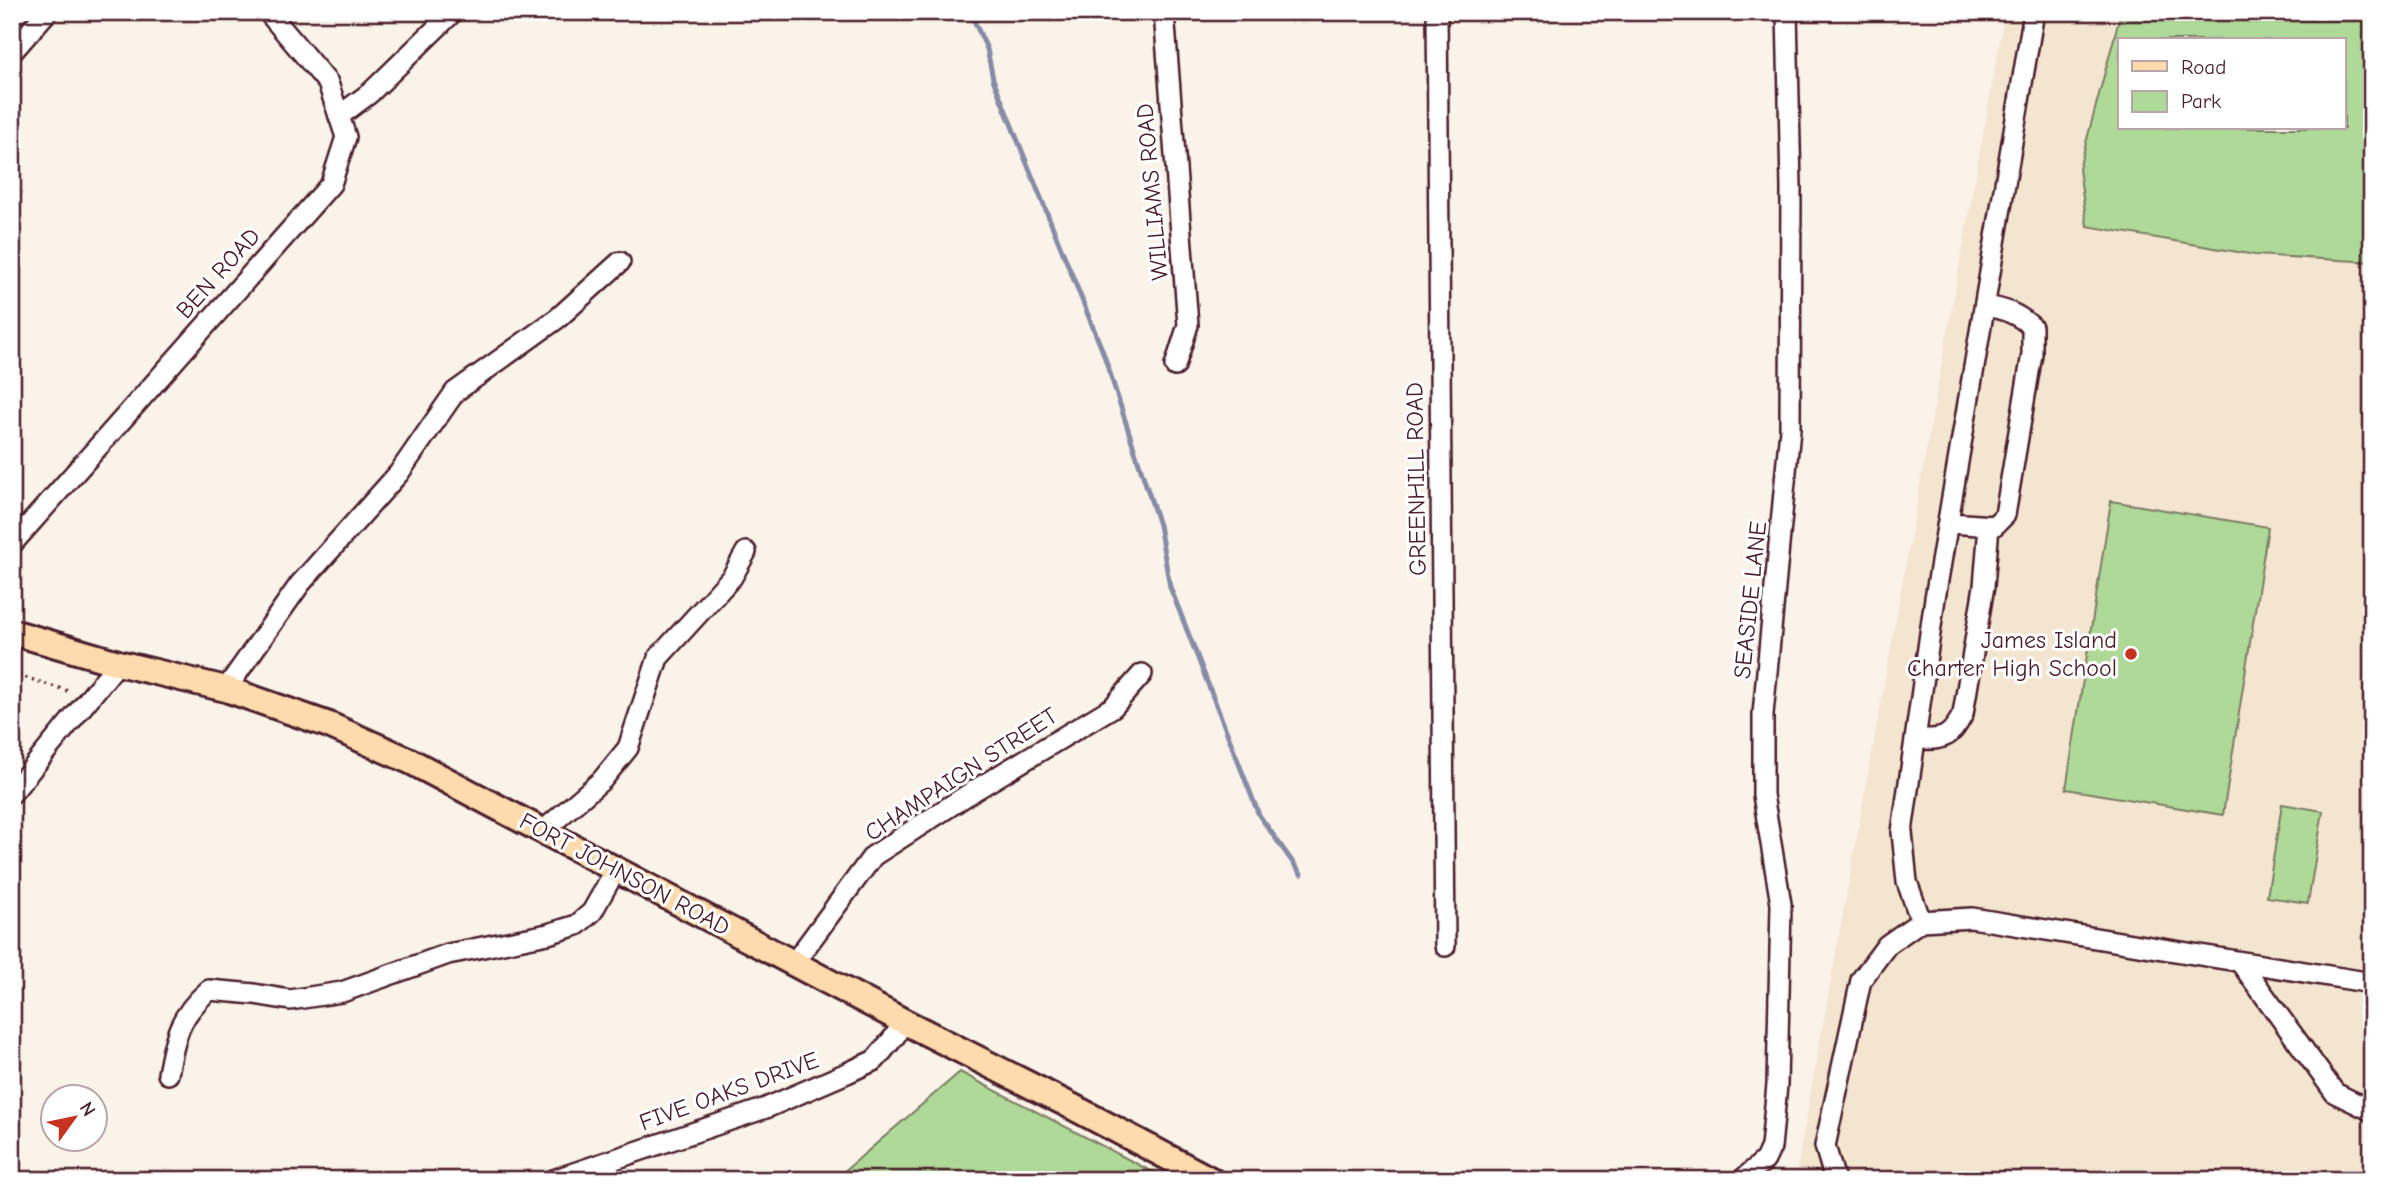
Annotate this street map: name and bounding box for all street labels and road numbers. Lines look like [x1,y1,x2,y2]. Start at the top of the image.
street label: WILLIAMS ROAD [1130,102,1174,282]
street label: BEN ROAD [170,222,266,324]
street label: GREENHILL ROAD [1400,382,1432,576]
street label: SEASIDE LANE [1728,520,1772,680]
street label: CHAMPAIGN STREET [860,701,1063,847]
street label: FORT JOHNSON ROAD [515,807,735,941]
street label: FIVE OAKS DRIVE [635,1046,823,1136]

